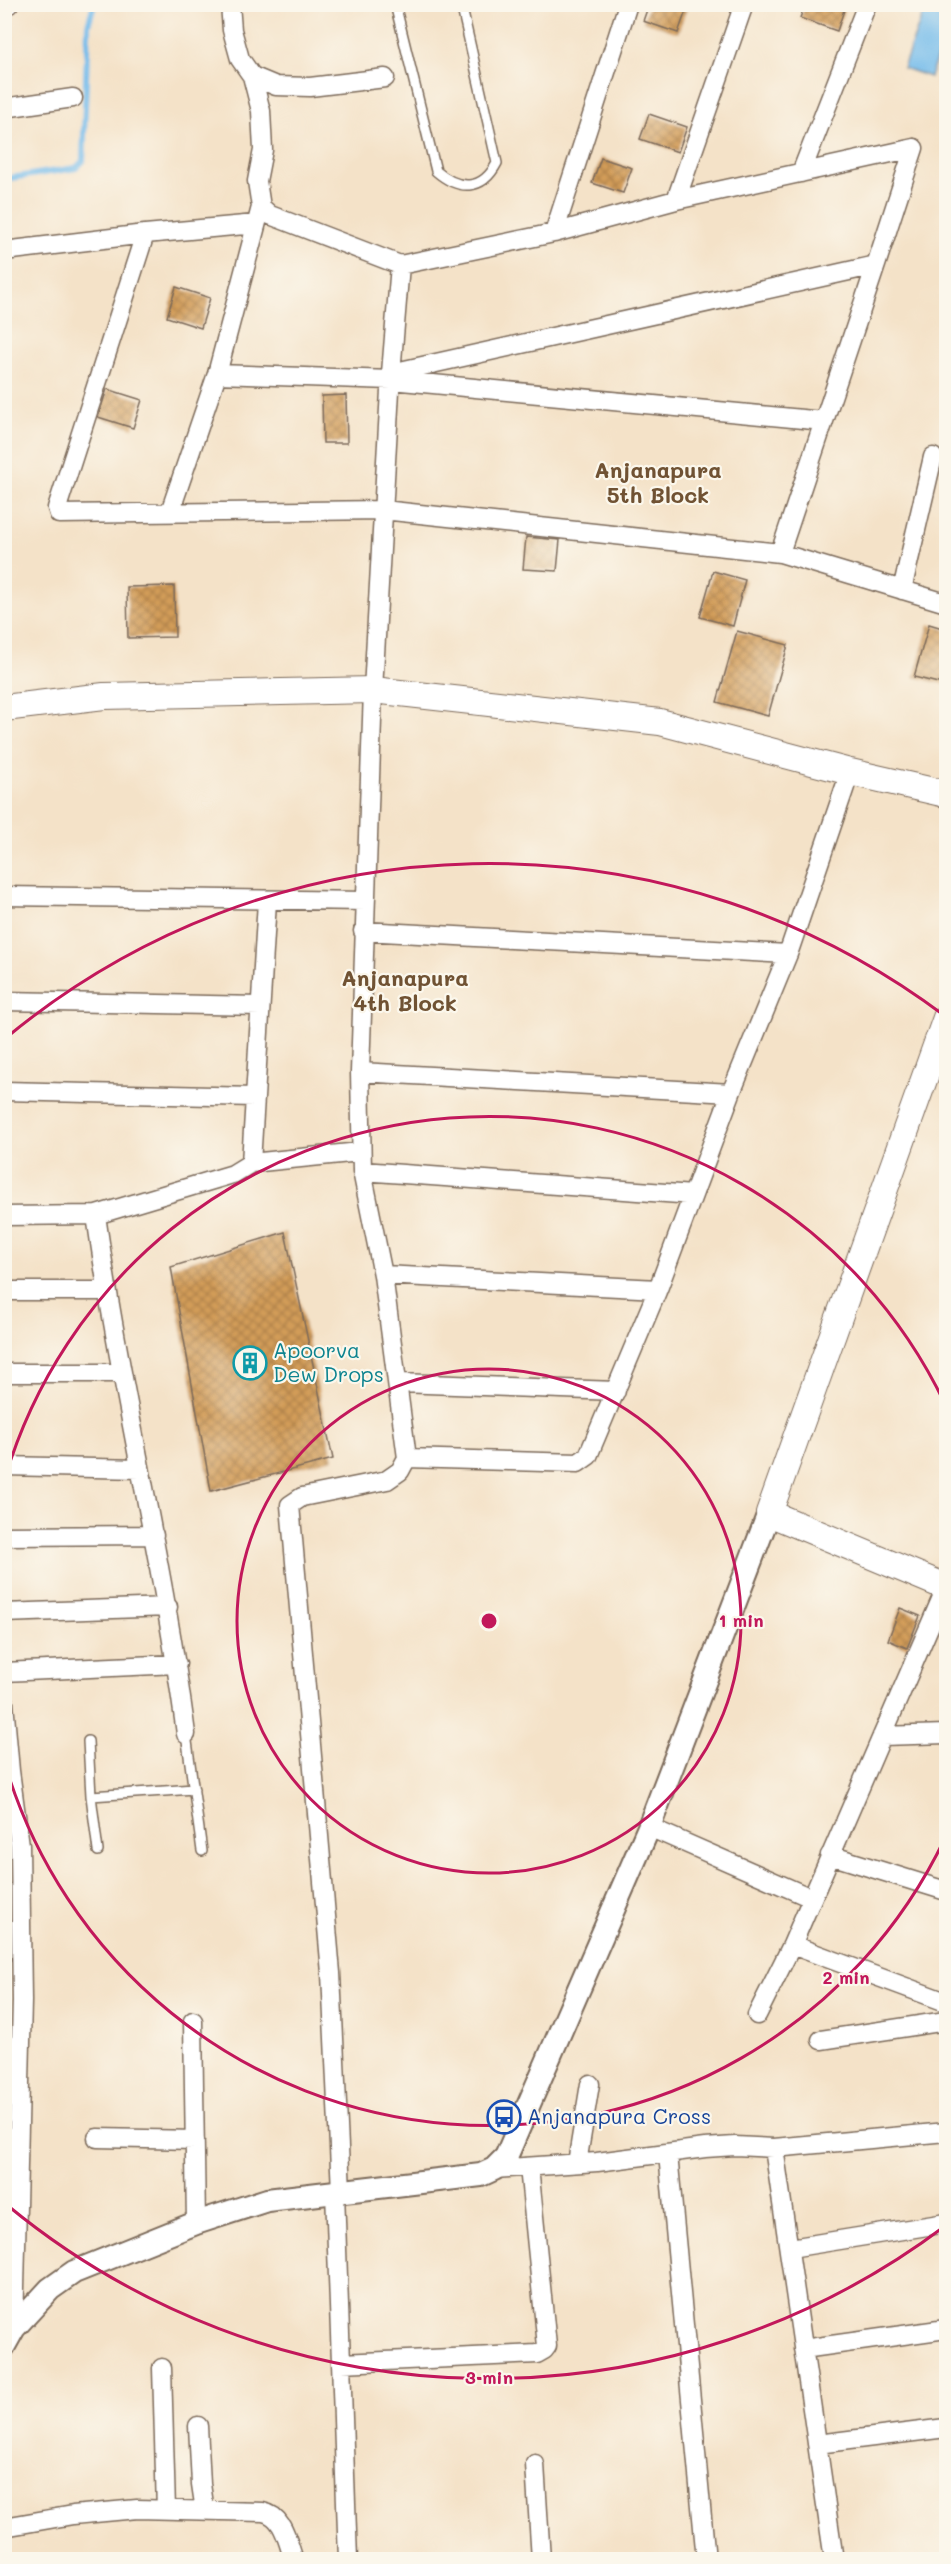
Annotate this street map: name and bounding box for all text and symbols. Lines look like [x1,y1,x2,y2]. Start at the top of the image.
district label: Anjanapura 5th Block [594,455,722,509]
district label: Anjanapura 4th Block [341,963,469,1017]
place label: Apoorva Dew Drops [273,1336,384,1387]
building icon: Apoorva Dew Drops [232,1345,268,1381]
text: 1 min [718,1608,764,1632]
centre of rings [479,1611,499,1631]
text: 2 min [822,1965,870,1989]
bus stop icon: Anjanapura Cross [486,2099,522,2135]
place label: Anjanapura Cross [527,2102,711,2129]
text: 3 min [465,2365,513,2389]

